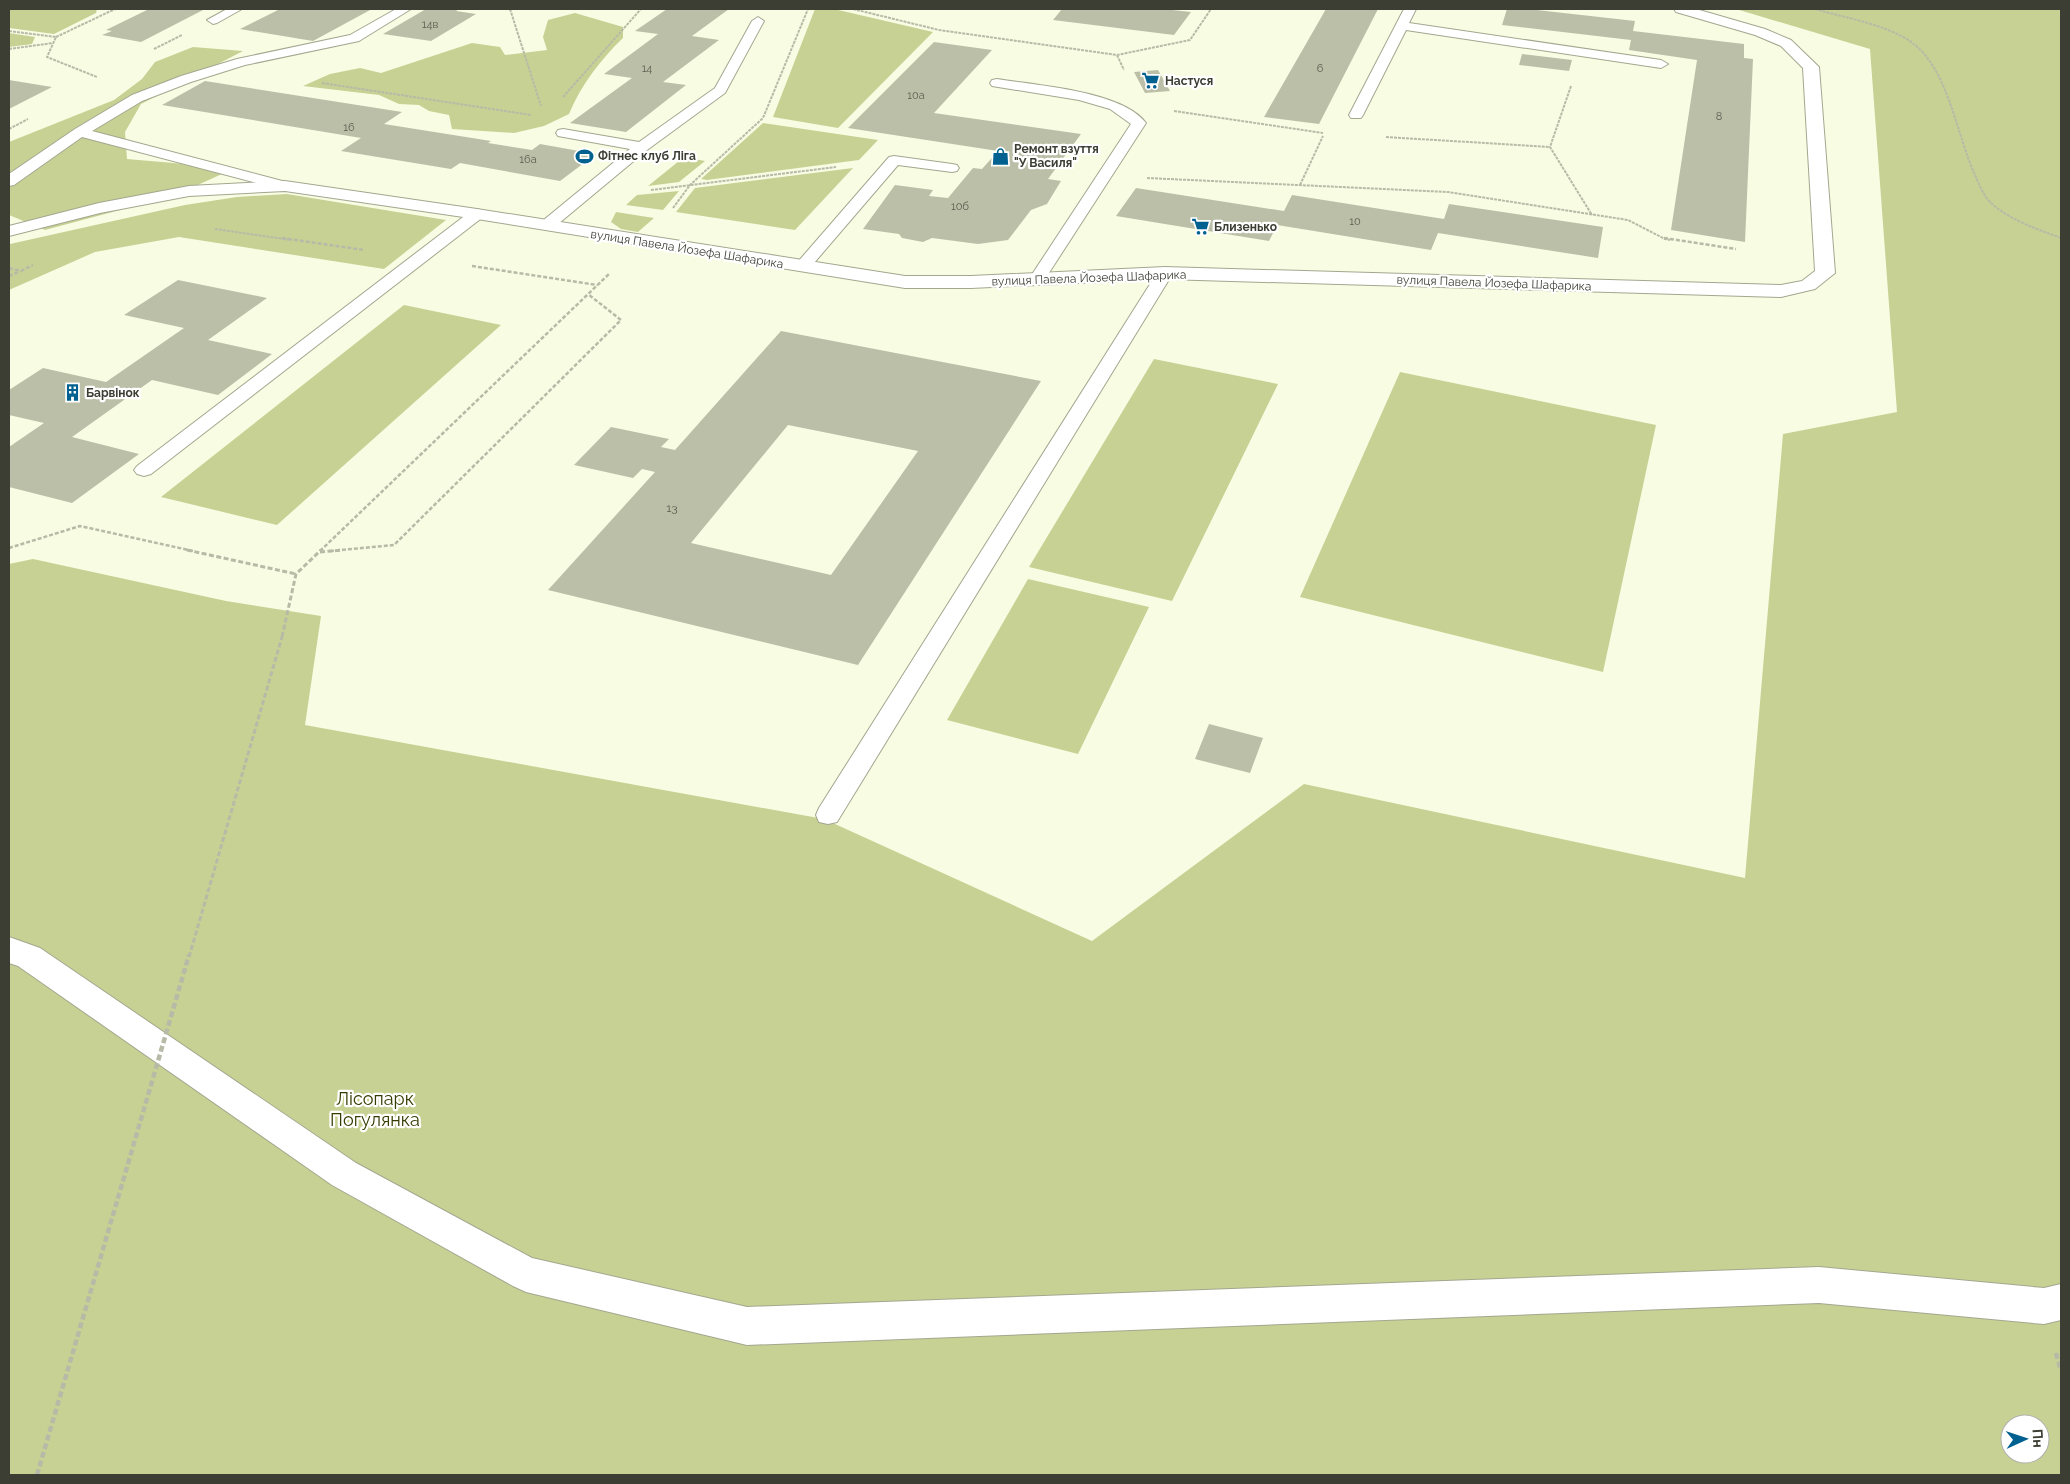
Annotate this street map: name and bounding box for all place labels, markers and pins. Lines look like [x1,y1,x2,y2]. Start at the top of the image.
supermarket icon: Настуся [1141,71,1161,91]
place label: Настуся [1165,74,1213,88]
place label: Ремонт взуття "У Василя" [1014,142,1099,170]
sports icon: Фітнес клуб Ліга [574,146,594,166]
shop icon: Ремонт взуття "У Василя" [990,146,1010,166]
place label: Фітнес клуб Ліга [598,149,696,163]
supermarket icon: Близенько [1190,217,1210,237]
place label: Близенько [1214,220,1277,234]
building icon: Барвінок [62,383,82,403]
place label: Барвінок [86,386,140,400]

